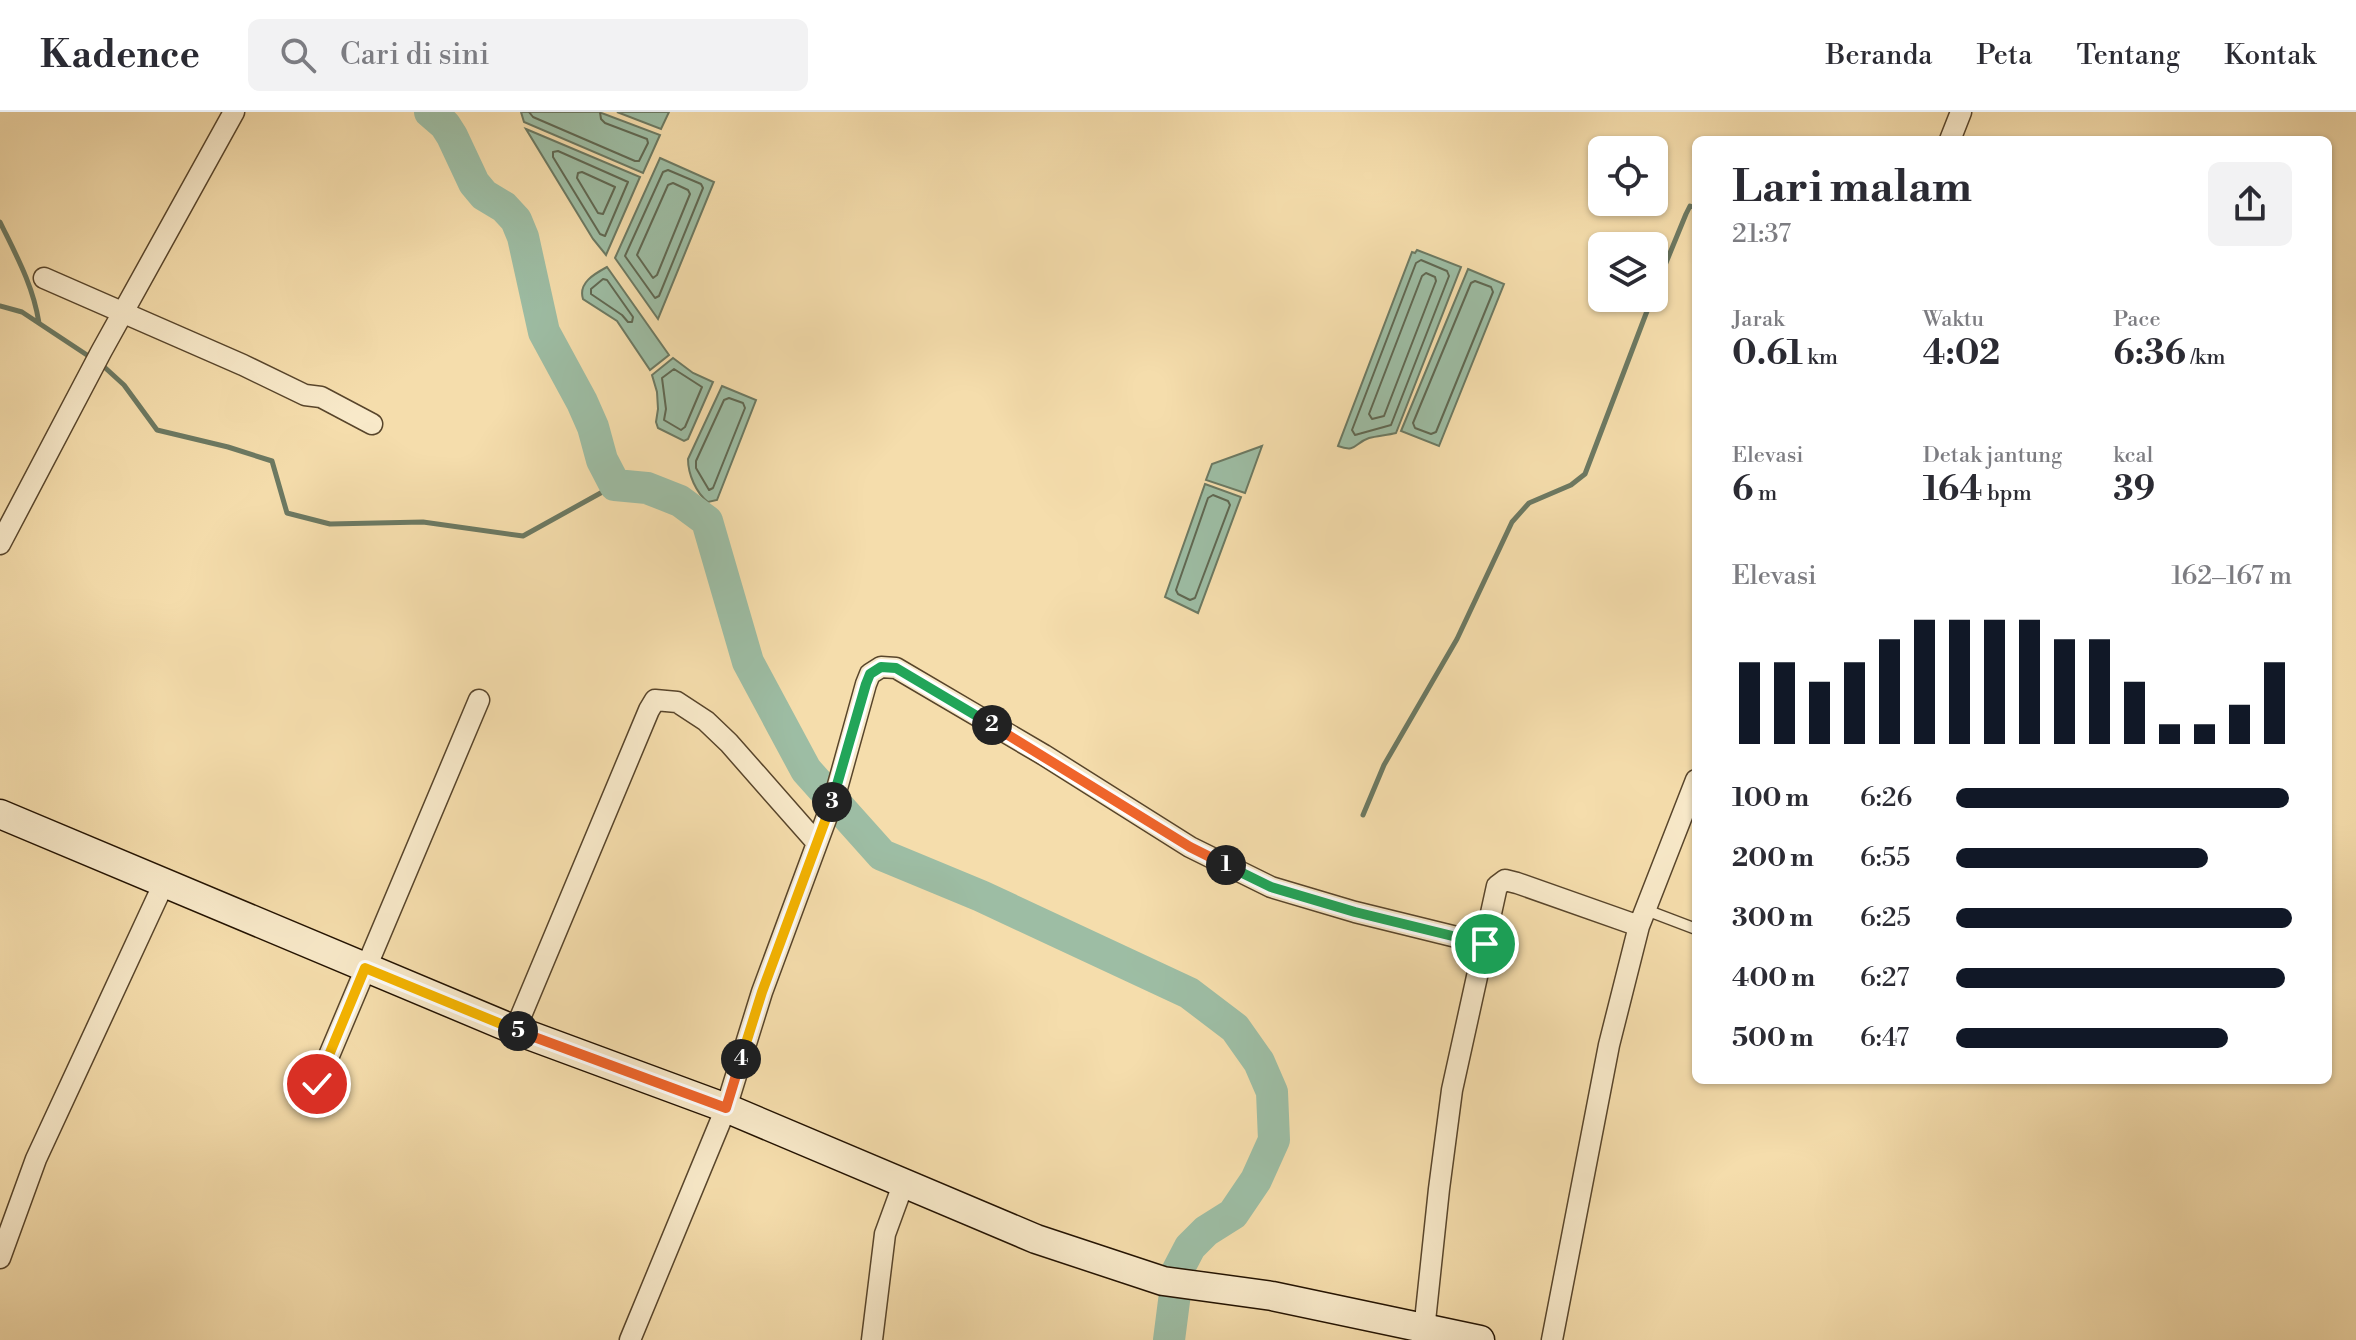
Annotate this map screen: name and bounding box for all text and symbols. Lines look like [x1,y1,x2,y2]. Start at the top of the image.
search box [248,19,808,91]
text: Kadence [40,32,200,79]
icon: search [276,33,320,77]
text: Cari di sini [340,36,489,74]
text: Beranda [1826,38,1932,73]
text: Peta [1976,38,2033,73]
text: Tentang [2077,38,2180,73]
text: Kontak [2224,38,2316,73]
map controls [1588,136,1668,312]
button: locate [1588,136,1668,216]
text: Lari malam [1732,160,1972,215]
button: share [2208,162,2292,246]
text: 21:37 [1732,218,1791,250]
button: layers [1588,232,1668,312]
text: Jarak [1732,306,1785,333]
text: Waktu [1923,306,1984,333]
text: Pace [2113,306,2161,333]
text: 0.61 [1732,333,1803,375]
text: 4:02 [1923,333,2000,375]
text: 6:36 [2113,333,2186,375]
text: km [1803,344,1838,371]
text: /km [2186,344,2225,371]
text: Elevasi [1732,442,1804,469]
text: Detak jantung [1923,442,2063,469]
text: kcal [2113,442,2153,469]
text: 6 [1732,469,1753,511]
text: 164 [1923,469,1983,511]
text: 39 [2113,469,2155,511]
text: m [1753,480,1777,507]
text: bpm [1983,480,2032,507]
text: Elevasi [1732,560,1817,592]
text: 162–167 m [2171,560,2292,592]
pin: 2 [972,705,1012,745]
text: 2 [985,711,999,738]
pin: 3 [812,782,852,822]
text: 100 m [1732,782,1809,814]
text: 6:26 [1860,782,1912,814]
text: 3 [825,788,839,815]
text: 200 m [1732,842,1814,874]
text: 6:55 [1860,842,1910,874]
pin: 1 [1206,845,1246,885]
text: 1 [1221,851,1231,878]
text: 300 m [1732,902,1813,934]
text: 6:25 [1860,902,1911,934]
pin [1451,910,1519,978]
icon: arrive [1463,922,1507,966]
text: 400 m [1732,962,1815,994]
text: 6:27 [1860,962,1909,994]
pin: 5 [498,1011,538,1051]
text: 5 [511,1017,525,1044]
text: 500 m [1732,1022,1814,1054]
text: 6:47 [1860,1022,1909,1054]
pin: 4 [721,1039,761,1079]
text: 4 [734,1045,748,1072]
pin [283,1050,351,1118]
icon: check [295,1062,339,1106]

